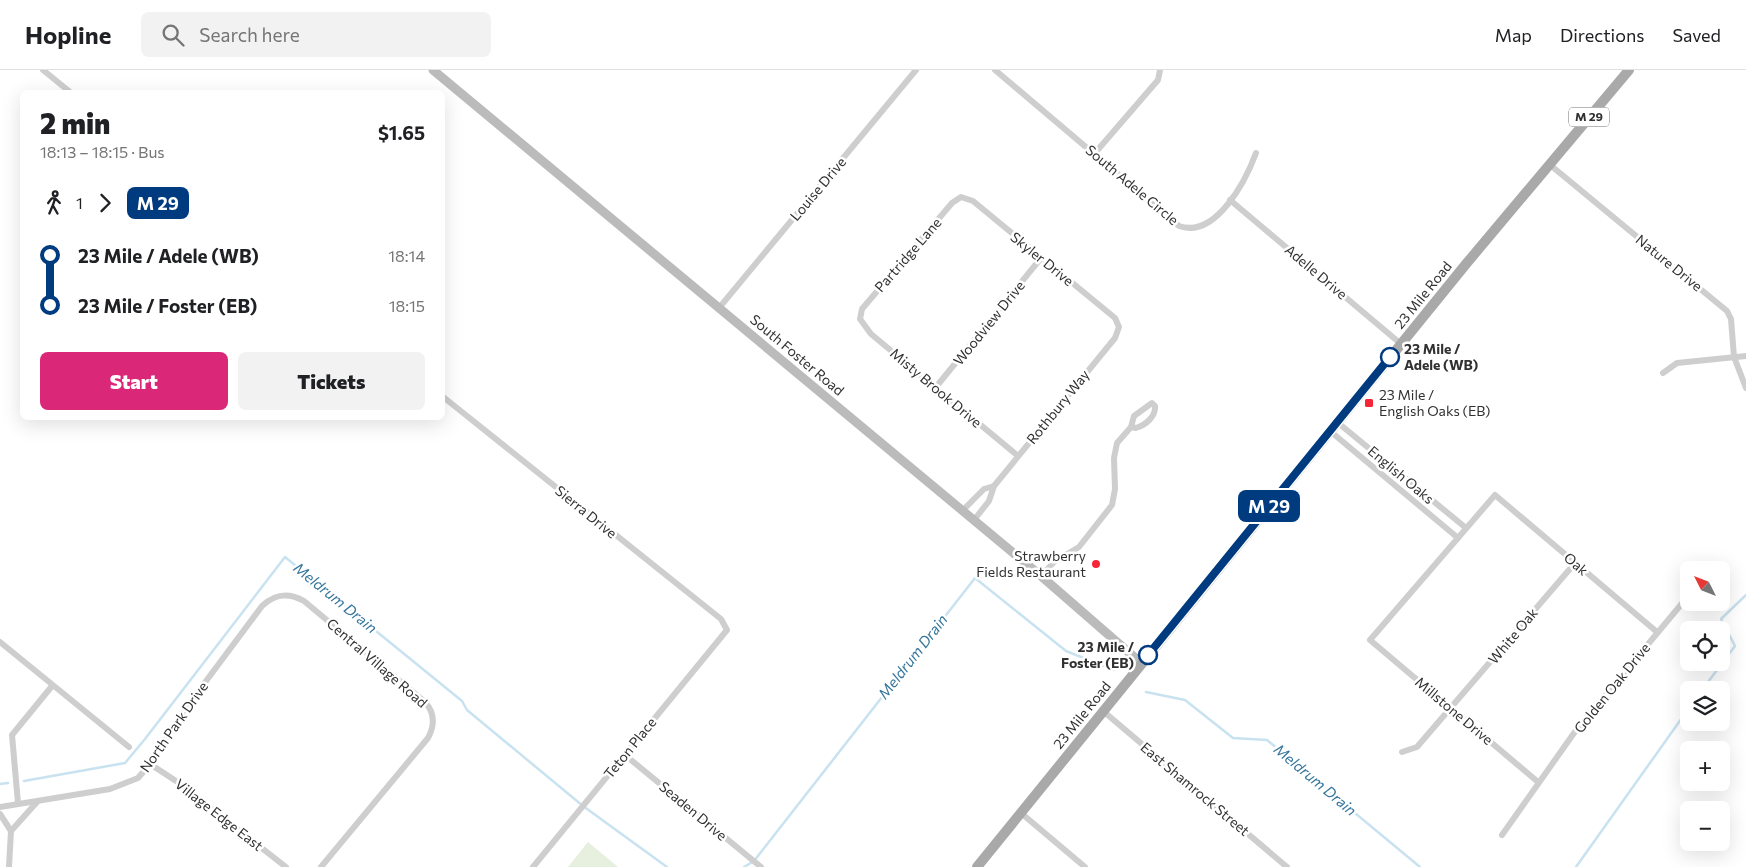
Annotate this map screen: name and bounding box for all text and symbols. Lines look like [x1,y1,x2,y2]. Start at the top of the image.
search box [141,12,491,57]
text: Hopline [25,20,111,49]
icon: search [159,21,187,49]
text: Search here [199,23,300,46]
text: Map [1495,24,1532,46]
text: Directions [1560,24,1644,46]
text: Saved [1672,24,1721,46]
text: 2 min [40,106,110,140]
road number: M 29 [1569,108,1609,126]
text: $1.65 [378,121,425,144]
street label: South Adele Circle [1083,141,1182,228]
text: 18:13 – 18:15 · Bus [40,142,165,161]
street label: Louise Drive [786,153,849,224]
icon: walk [40,189,68,217]
icon: forward [91,189,119,217]
text: M 29 [137,192,179,214]
text: 1 [76,193,83,212]
street label: Partridge Lane [871,214,945,295]
street label: Skyler Drive [1007,228,1077,289]
street label: Nature Drive [1633,231,1706,295]
street label: Adelle Drive [1282,241,1351,302]
text: 23 Mile / Adele (WB) [78,244,259,267]
text: 18:14 [388,246,425,265]
street label: 23 Mile Road [1390,258,1455,332]
street label: Woodview Drive [949,277,1028,368]
text: 23 Mile / Foster (EB) [78,294,257,317]
text: 18:15 [389,296,425,315]
street label: South Foster Road [747,310,848,399]
place label: 23 Mile / Adele (WB) [1404,340,1478,373]
street label: Misty Brook Drive [887,344,986,431]
marker: 23 Mile / Adele (WB) [1380,347,1400,367]
button: Start [40,352,228,410]
button: Tickets [238,352,425,410]
street label: Rothbury Way [1023,366,1093,447]
place label: 23 Mile / English Oaks (EB) [1379,386,1490,419]
marker: 23 Mile / English Oaks (EB) [1363,397,1375,409]
street label: English Oaks [1365,442,1438,507]
street label: Sierra Drive [552,482,620,542]
line badge: M 29 [1234,490,1304,522]
text: M 29 [1248,495,1290,517]
place label: Strawberry Fields Restaurant [976,547,1086,580]
street label: Oak [1561,549,1592,579]
water label: Meldrum Drain [290,558,381,636]
marker: Strawberry Fields Restaurant [1090,558,1102,570]
north arrow [1680,561,1730,611]
map controls [1680,561,1730,851]
street label: White Oak [1484,604,1541,667]
water label: Meldrum Drain [874,611,951,702]
street label: Central Village Road [324,614,431,711]
button: locate [1680,621,1730,671]
place label: 23 Mile / Foster (EB) [1061,638,1135,671]
street label: Golden Oak Drive [1570,639,1653,736]
marker: 23 Mile / Foster (EB) [1138,645,1158,665]
street label: Millstone Drive [1412,673,1497,748]
street label: North Park Drive [136,678,211,775]
street label: 23 Mile Road [1049,678,1114,752]
button: layers [1680,681,1730,731]
street label: Teton Place [600,714,659,782]
street label: East Shamrock Street [1138,738,1253,839]
water label: Meldrum Drain [1271,739,1361,819]
button: + [1680,741,1730,791]
street label: Village Edge East [172,775,267,854]
street label: Seaden Drive [656,777,731,844]
button: − [1680,801,1730,851]

